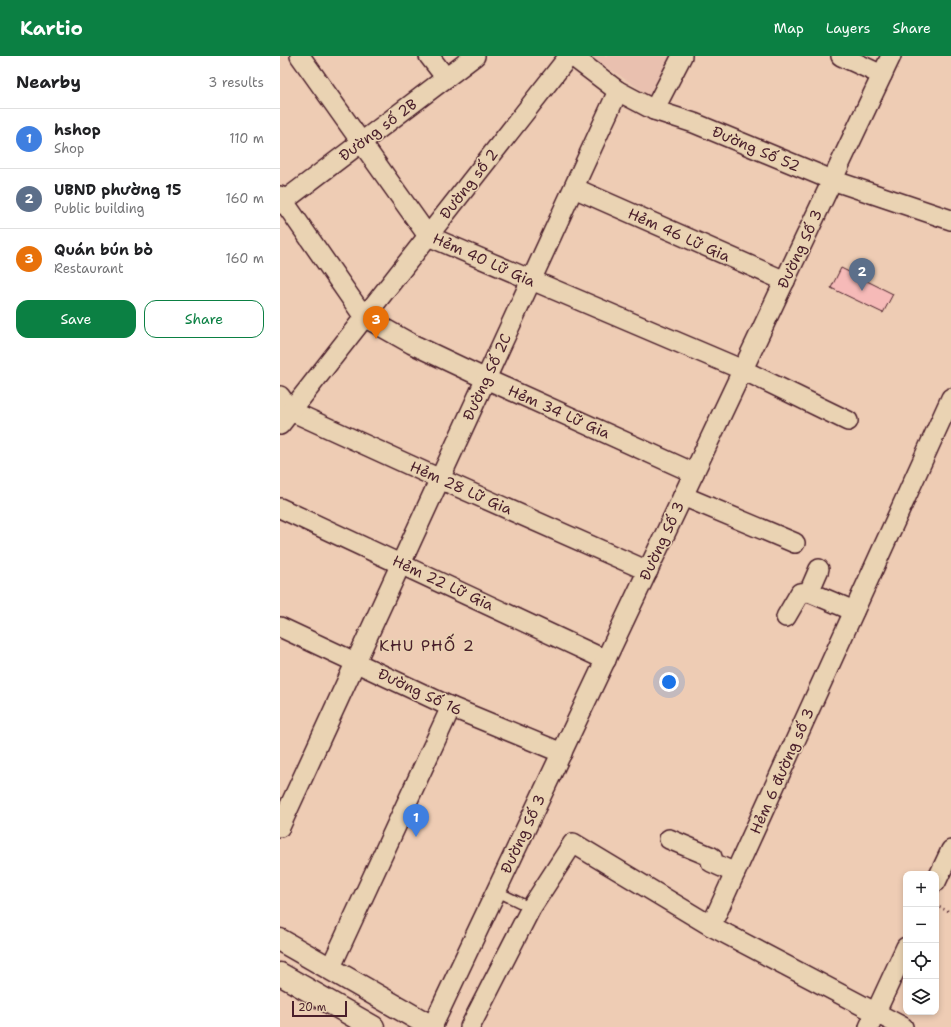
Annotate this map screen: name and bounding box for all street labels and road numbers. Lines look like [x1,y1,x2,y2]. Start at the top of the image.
street label: Đường số 2B [335,94,421,166]
street label: Đường Số 52 [709,122,803,176]
street label: Đường số 2 [435,145,503,223]
street label: Hẻm 46 Lữ Gia [625,203,734,267]
street label: Đường Số 3 [773,206,827,292]
street label: Hẻm 40 Lữ Gia [430,228,539,292]
street label: Đường Số 2C [458,330,516,424]
street label: Hẻm 34 Lữ Gia [505,381,614,444]
street label: Hẻm 28 Lữ Gia [407,457,516,520]
street label: Đường Số 3 [635,498,689,584]
street label: Hẻm 22 Lữ Gia [389,551,497,616]
street label: Đường Số 16 [375,664,465,720]
street label: Hẻm 6 đường số 3 [745,705,819,837]
street label: Đường Số 3 [496,791,550,877]

